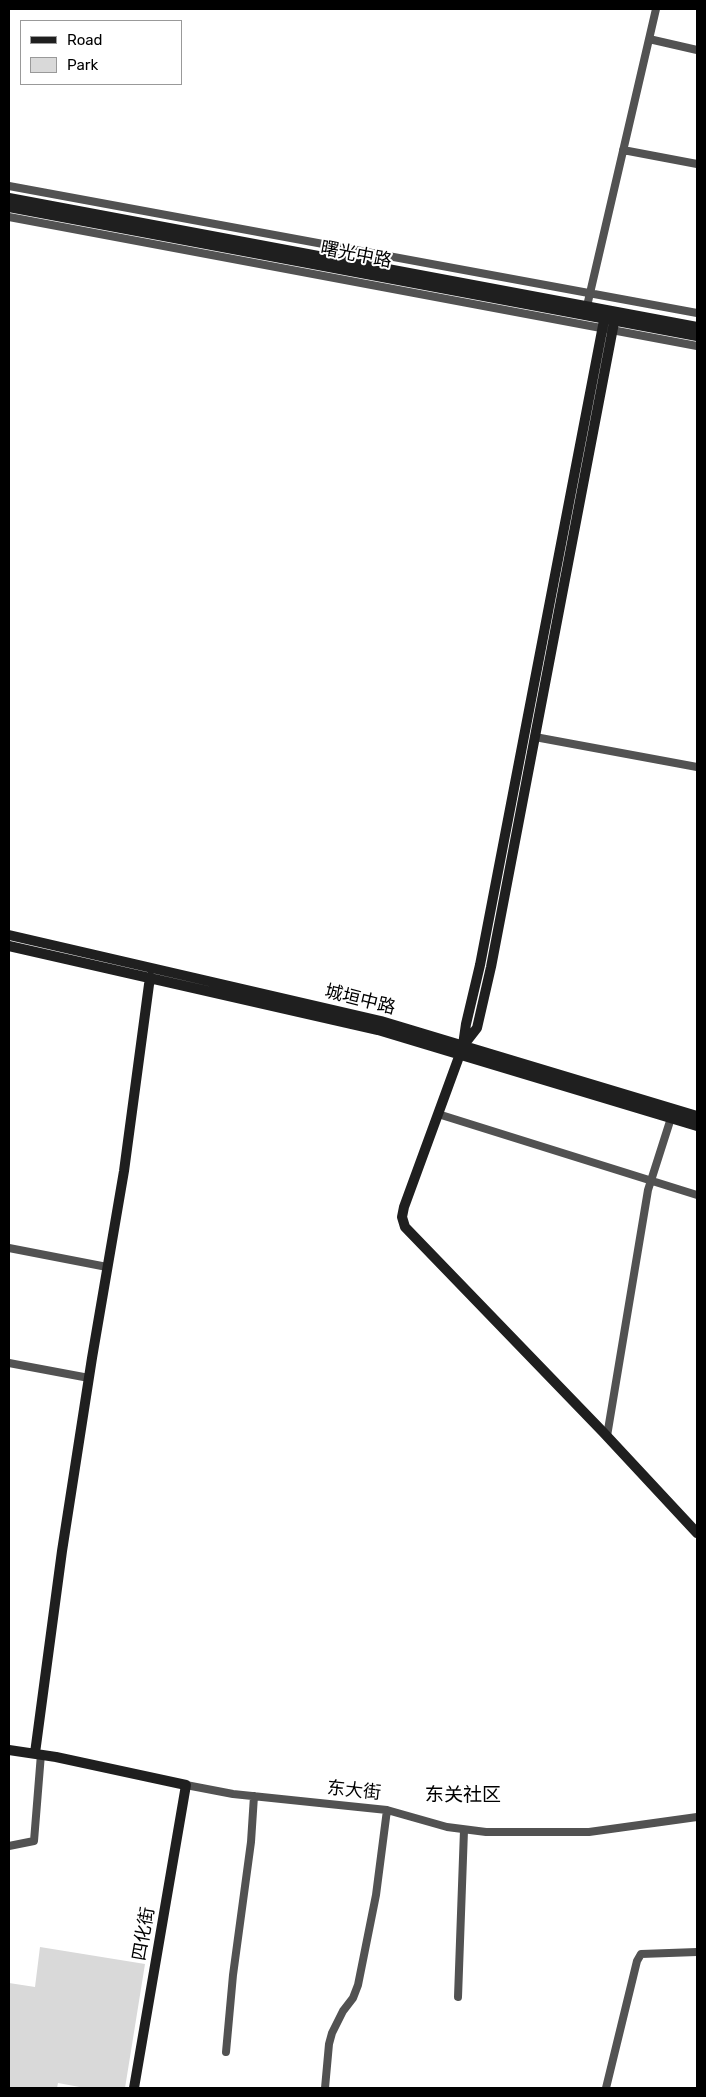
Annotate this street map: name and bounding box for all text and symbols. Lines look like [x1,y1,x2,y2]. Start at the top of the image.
legend [20,20,182,85]
text: Road [67,31,103,49]
text: Park [67,56,98,74]
street label: 曙光中路 [319,238,393,272]
street label: 城垣中路 [322,981,398,1019]
street label: 东大街 [326,1777,382,1805]
district label: 东关社区 [425,1785,501,1807]
street label: 四化街 [129,1906,159,1962]

